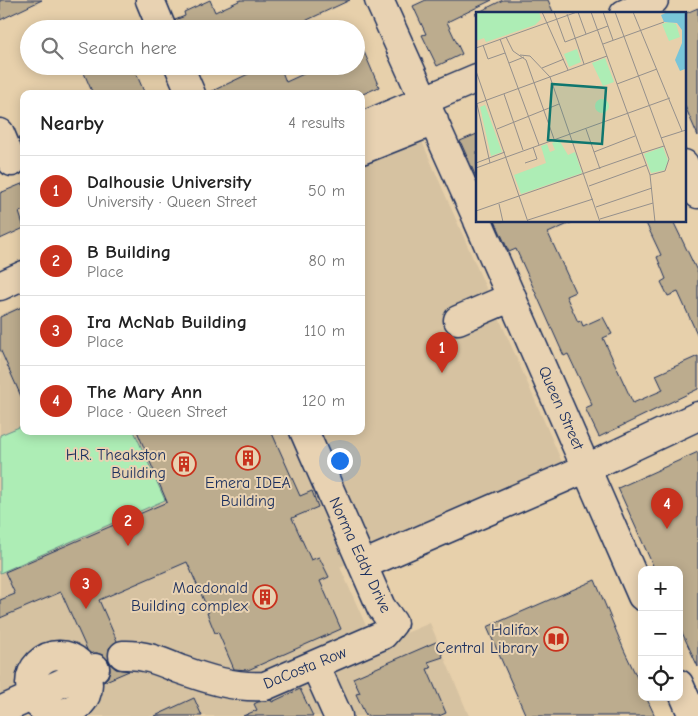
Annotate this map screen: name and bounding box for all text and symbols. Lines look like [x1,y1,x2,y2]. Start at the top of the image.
inset map [476,12,686,222]
search box [20,20,365,75]
icon: search [38,34,66,62]
text: Search here [78,37,177,59]
text: Nearby [40,111,104,135]
text: 4 results [288,114,345,132]
text: Dalhousie University [87,171,251,193]
text: 1 [53,182,59,200]
text: 50 m [308,182,345,200]
text: University · Queen Street [87,193,257,211]
text: B Building [87,241,171,263]
text: 2 [52,252,60,270]
text: 80 m [308,252,345,270]
text: Place [87,263,123,281]
text: Ira McNab Building [87,311,247,333]
text: 3 [52,322,60,340]
text: 110 m [304,322,345,340]
pin: 1 [426,332,458,373]
text: Place [87,333,123,351]
street label: Queen Street [535,363,588,453]
text: The Mary Ann [87,381,202,403]
text: 4 [52,392,60,410]
text: 120 m [302,392,345,410]
text: Place · Queen Street [87,403,227,421]
building icon: Emera IDEA Building [235,445,261,471]
place label: H.R. Theakston Building [66,446,166,482]
your location [327,448,353,474]
building icon: H.R. Theakston Building [171,451,197,477]
place label: Emera IDEA Building [205,474,291,510]
pin: 4 [651,488,683,529]
street label: Norma Eddy Drive [325,494,395,616]
pin: 2 [112,505,144,546]
map controls [638,566,683,701]
button: + [638,566,683,611]
pin: 3 [70,568,102,609]
place label: Macdonald Building complex [131,579,248,615]
building icon: Macdonald Building complex [252,584,278,610]
button: − [638,611,683,656]
place label: Halifax Central Library [436,621,539,657]
library icon: Halifax Central Library [543,626,569,652]
street label: DaCosta Row [261,643,350,693]
button: locate [638,656,683,701]

